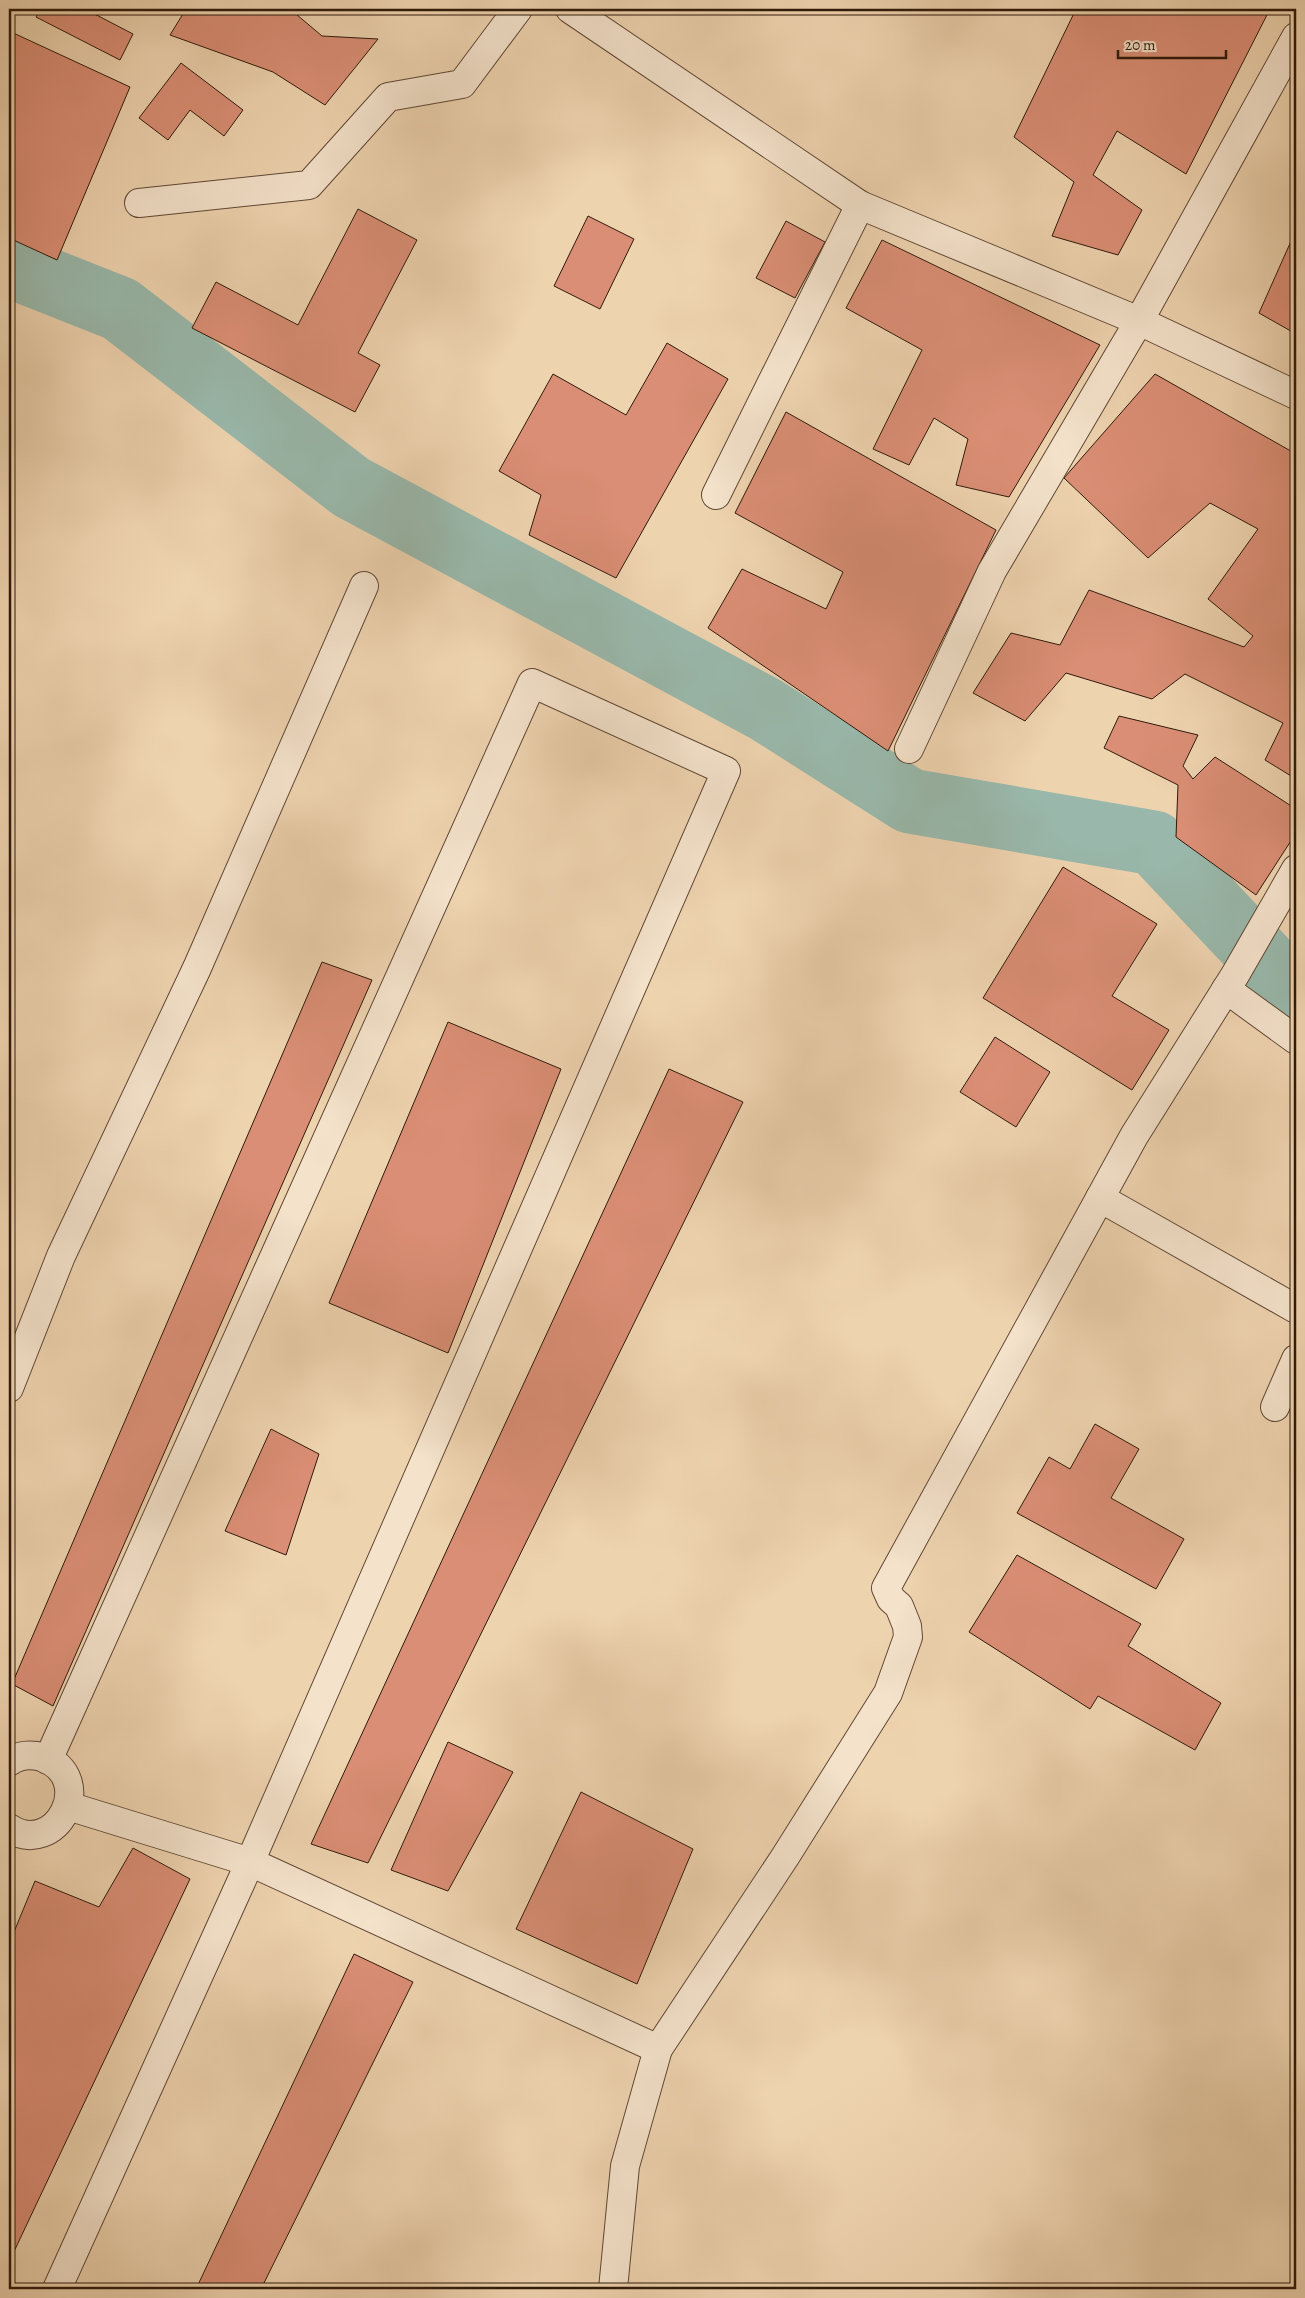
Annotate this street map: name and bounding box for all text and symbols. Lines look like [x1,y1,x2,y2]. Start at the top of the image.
scale bar [1118,28,1225,60]
text: 20 m [1125,35,1156,55]

